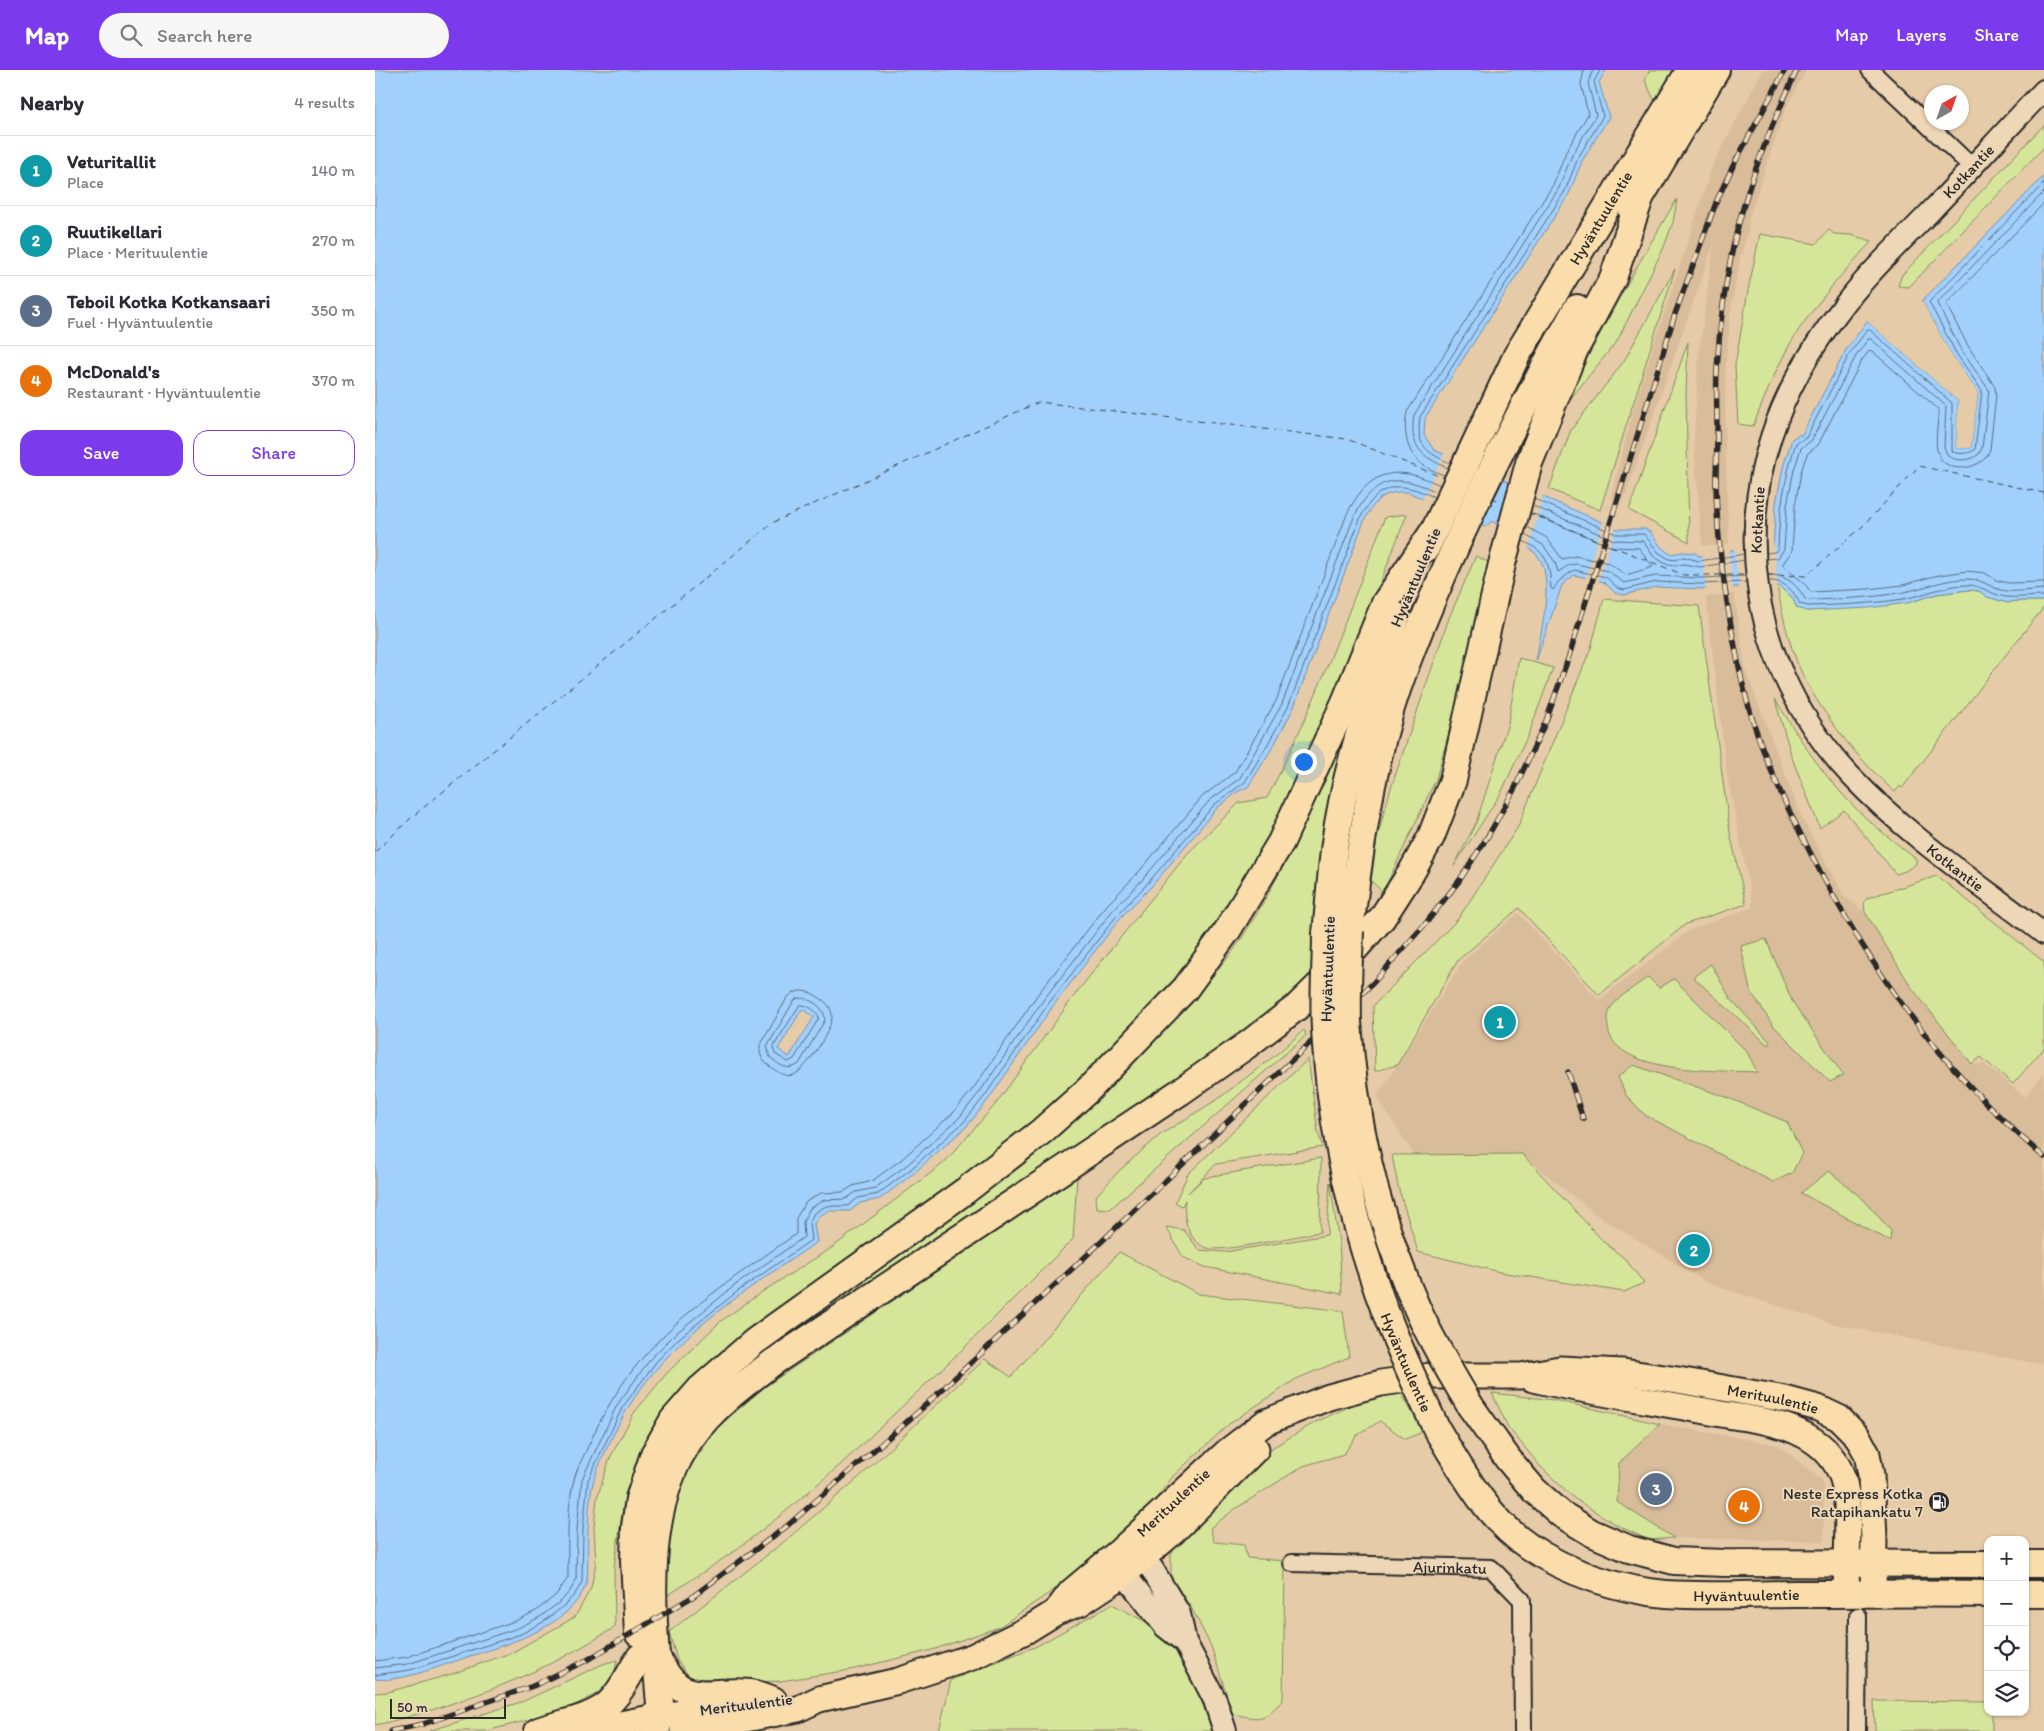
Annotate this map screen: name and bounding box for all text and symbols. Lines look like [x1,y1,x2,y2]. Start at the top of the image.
search box [99,13,449,58]
text: Map [25,21,69,50]
icon: search [117,21,145,49]
text: Search here [157,24,252,47]
text: Map [1835,24,1868,46]
text: Layers [1896,24,1946,46]
text: Share [1974,24,2019,46]
north arrow [1924,85,1969,130]
text: Nearby [20,90,84,115]
text: 4 results [294,93,355,112]
street label: Kotkantie [1939,140,1998,202]
text: Veturitallit [67,150,156,173]
text: 1 [32,161,40,180]
text: 140 m [311,161,355,180]
street label: Hyväntuulentie [1565,168,1636,268]
text: Place [67,173,104,192]
text: Ruutikellari [67,220,162,243]
text: 2 [32,231,40,250]
text: 270 m [312,231,355,250]
text: Place · Merituulentie [67,243,208,262]
text: Teboil Kotka Kotkansaari [67,290,270,313]
text: 3 [32,301,40,320]
text: 350 m [311,301,355,320]
text: Fuel · Hyväntuulentie [67,313,213,332]
text: McDonald's [67,360,160,383]
text: 4 [31,371,41,390]
text: 370 m [311,371,355,390]
text: Restaurant · Hyväntuulentie [67,383,261,402]
button: Save [20,430,183,476]
button: Share [193,430,355,476]
street label: Kotkantie [1746,486,1769,554]
street label: Hyväntuulentie [1386,525,1445,630]
your location [1291,749,1317,775]
street label: Kotkantie [1923,840,1988,896]
street label: Hyväntuulentie [1316,916,1339,1022]
pin: 1 [1484,1003,1516,1041]
pin: 2 [1678,1231,1710,1269]
street label: Hyväntuulentie [1377,1310,1436,1415]
street label: Merituulentie [1726,1380,1821,1418]
street label: Merituulentie [1133,1464,1214,1541]
pin: 3 [1640,1470,1672,1508]
place label: Neste Express Kotka Ratapihankatu 7 [1783,1484,1923,1521]
pin: 4 [1728,1487,1760,1525]
fuel station icon: Neste Express Kotka Ratapihankatu 7 [1927,1490,1951,1514]
map controls [1984,1536,2029,1716]
button: + [1984,1536,2029,1581]
street label: Ajurinkatu [1413,1557,1487,1578]
button: − [1984,1581,2029,1626]
street label: Hyväntuulentie [1693,1585,1800,1605]
button: locate [1984,1626,2029,1671]
button: layers [1984,1671,2029,1716]
street label: Merituulentie [699,1689,793,1720]
scale bar [390,1696,506,1719]
text: 50 m [397,1699,428,1716]

